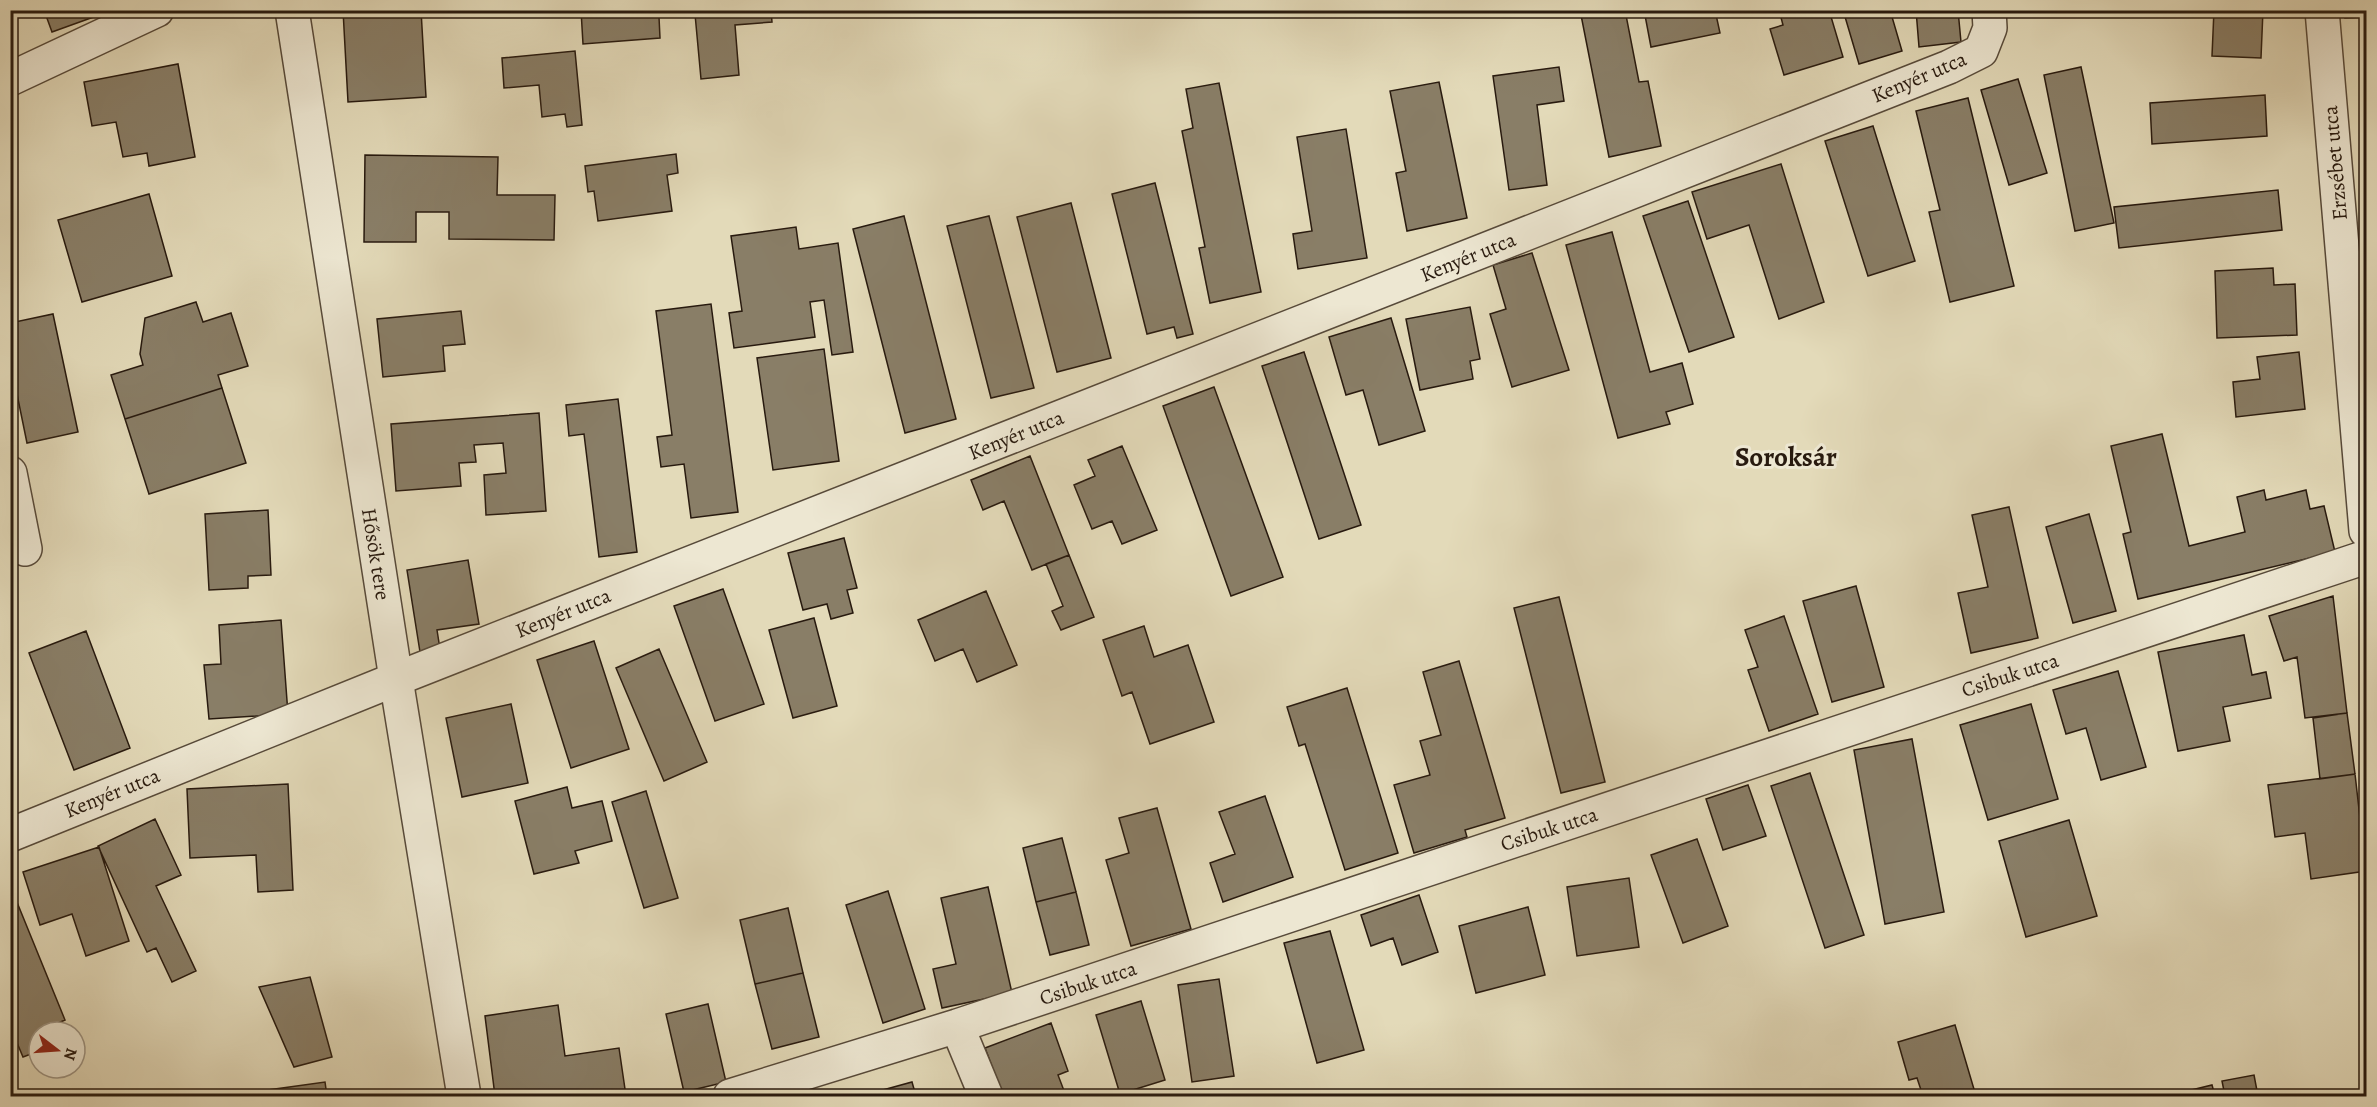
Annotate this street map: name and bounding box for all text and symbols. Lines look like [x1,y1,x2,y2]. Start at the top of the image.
street label: Kenyér utca [1867,44,1971,110]
street label: Erzsébet utca [2316,104,2354,222]
street label: Kenyér utca [1416,225,1520,289]
street label: Kenyér utca [964,403,1068,467]
district label: Soroksár [1735,439,1837,475]
street label: Hősök tere [355,506,397,602]
street label: Kenyér utca [511,581,615,645]
street label: Csibuk utca [1958,646,2063,704]
street label: Kenyér utca [60,761,164,825]
street label: Csibuk utca [1497,800,1602,858]
street label: Csibuk utca [1036,954,1141,1012]
north arrow [27,1020,87,1080]
text: N [58,1045,83,1063]

